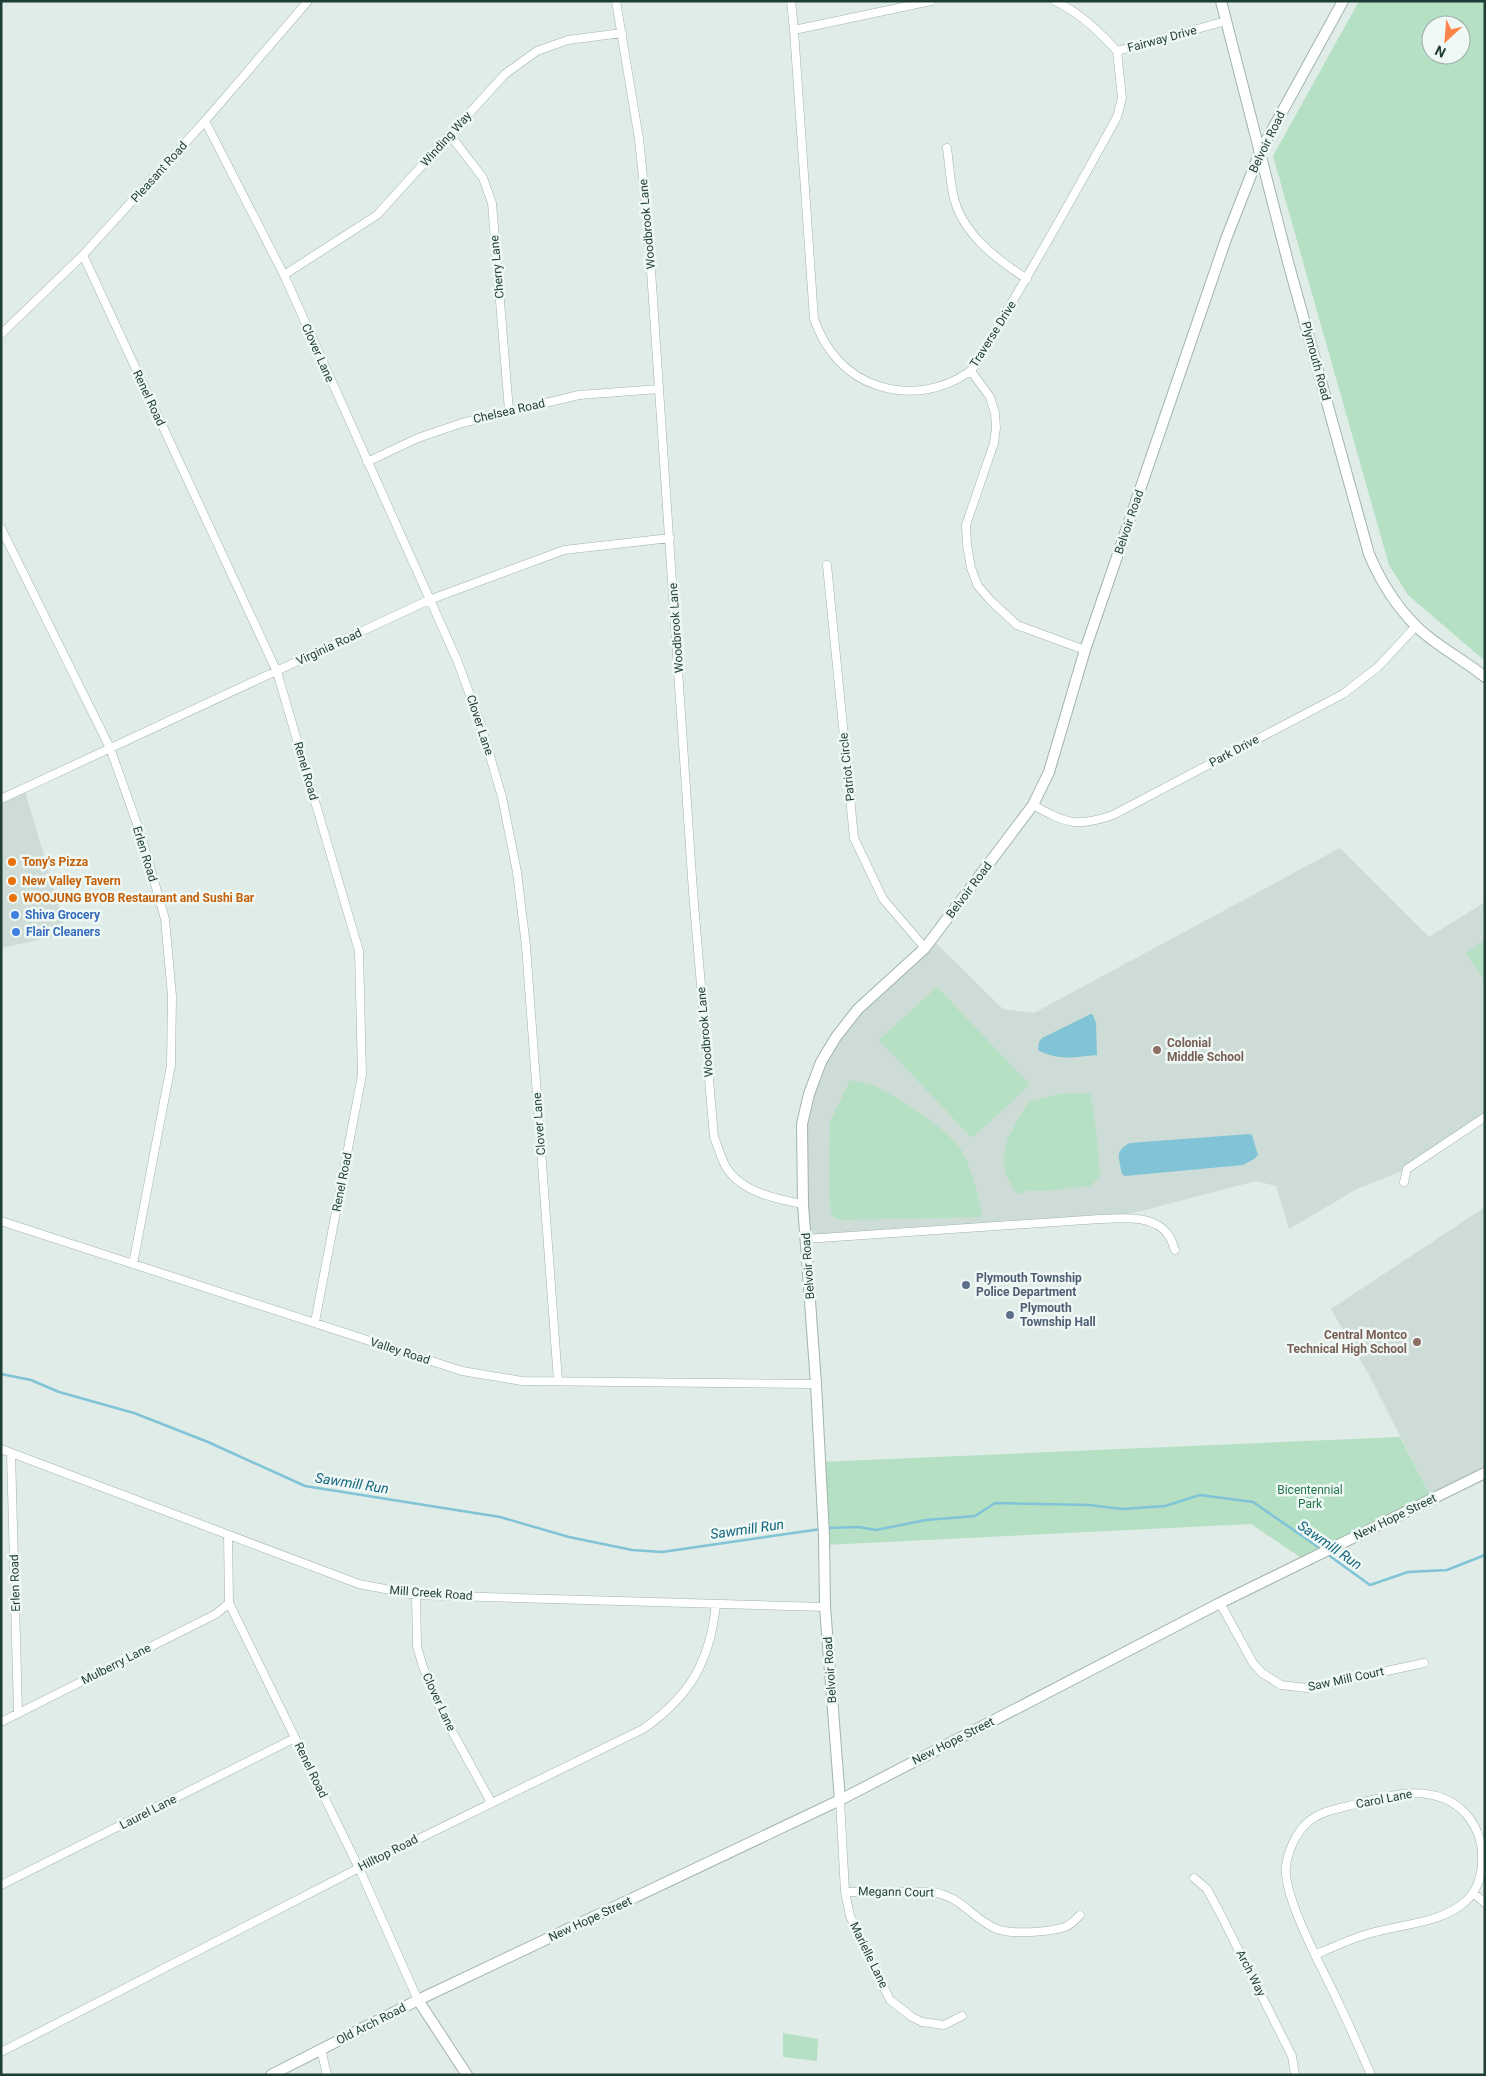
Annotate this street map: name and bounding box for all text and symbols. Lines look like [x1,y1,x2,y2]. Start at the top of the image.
north arrow [1421,15,1471,65]
street label: Fairway Drive [1126,23,1198,55]
text: N [1432,42,1448,61]
street label: Winding Way [418,109,474,169]
street label: Belvoir Road [1246,109,1288,175]
street label: Pleasant Road [128,139,190,205]
street label: Woodbrook Lane [636,178,658,270]
street label: Cherry Lane [487,235,507,299]
street label: Traverse Drive [967,298,1019,370]
street label: Plymouth Road [1299,320,1333,402]
street label: Clover Lane [299,322,337,384]
street label: Renel Road [130,368,168,428]
street label: Chelsea Road [472,396,546,426]
street label: Belvoir Road [1112,488,1146,556]
street label: Woodbrook Lane [666,582,686,674]
street label: Virginia Road [294,626,364,668]
street label: Clover Lane [464,693,496,757]
street label: Patriot Circle [836,732,858,802]
street label: Park Drive [1207,732,1261,770]
street label: Renel Road [291,740,321,802]
street label: Erlen Road [130,825,160,883]
place label: Tony's Pizza [22,855,89,869]
marker: Tony's Pizza [6,856,18,868]
street label: Belvoir Road [943,859,995,921]
place label: New Valley Tavern [22,874,121,888]
marker: New Valley Tavern [6,875,18,887]
place label: WOOJUNG BYOB Restaurant and Sushi Bar [23,891,255,905]
marker: WOOJUNG BYOB Restaurant and Sushi Bar [7,892,19,904]
place label: Shiva Grocery [25,908,101,922]
marker: Shiva Grocery [9,909,21,921]
place label: Flair Cleaners [26,925,100,939]
marker: Flair Cleaners [10,926,22,938]
street label: Woodbrook Lane [694,986,716,1078]
place label: Colonial Middle School [1167,1036,1244,1064]
marker: Colonial Middle School [1151,1044,1163,1056]
street label: Clover Lane [530,1092,548,1156]
street label: Renel Road [329,1151,355,1213]
street label: Belvoir Road [799,1232,817,1300]
place label: Plymouth Township Police Department [976,1271,1082,1299]
marker: Plymouth Township Police Department [960,1279,972,1291]
place label: Plymouth Township Hall [1020,1301,1096,1329]
marker: Plymouth Township Hall [1004,1309,1016,1321]
place label: Central Montco Technical High School [1287,1328,1407,1356]
street label: Valley Road [368,1335,432,1367]
marker: Central Montco Technical High School [1411,1336,1423,1348]
water label: Sawmill Run [314,1469,390,1497]
park label: Bicentennial Park [1277,1483,1343,1511]
street label: New Hope Street [1351,1491,1439,1543]
water label: Sawmill Run [709,1516,785,1542]
water label: Sawmill Run [1295,1517,1365,1573]
street label: Erlen Road [7,1554,23,1612]
street label: Mill Creek Road [389,1583,473,1603]
street label: Belvoir Road [821,1636,839,1704]
street label: Mulberry Lane [79,1641,153,1687]
street label: Saw Mill Court [1307,1664,1385,1694]
street label: Clover Lane [419,1671,459,1733]
street label: New Hope Street [910,1714,996,1768]
street label: Renel Road [292,1740,330,1800]
street label: Carol Lane [1355,1787,1413,1811]
street label: Laurel Lane [117,1792,179,1832]
street label: Hilltop Road [356,1832,420,1874]
street label: Megann Court [858,1884,934,1900]
street label: New Hope Street [546,1894,634,1944]
street label: Marielle Lane [847,1920,891,1990]
street label: Arch Way [1233,1947,1269,1999]
street label: Old Arch Road [334,2000,408,2048]

